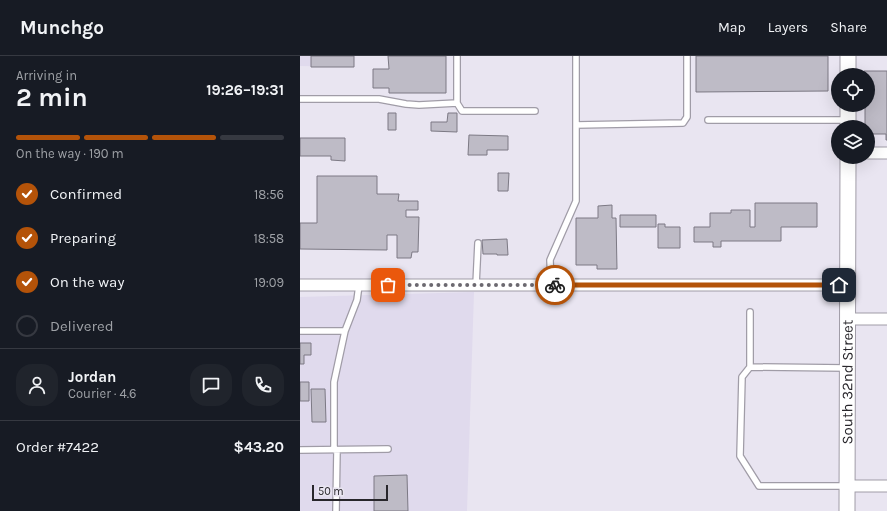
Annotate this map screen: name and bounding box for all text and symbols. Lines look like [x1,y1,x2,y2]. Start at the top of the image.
text: Munchgo [20,17,104,39]
text: Map [718,19,746,36]
text: Layers [768,19,808,36]
text: Share [830,19,867,36]
text: Arriving in [16,68,77,83]
map controls [831,68,875,164]
button: locate [831,68,875,112]
text: 19:26–19:31 [206,81,284,99]
text: 2 min [16,82,88,113]
button: layers [831,120,875,164]
text: On the way · 190 m [16,146,124,161]
icon: check [16,183,38,205]
text: Confirmed [50,185,122,203]
text: 18:56 [254,187,284,202]
icon: check [16,227,38,249]
text: Preparing [50,229,116,247]
text: 18:58 [253,231,284,246]
courier [535,265,575,305]
pin [371,268,405,302]
pin [822,268,856,302]
icon: check [16,271,38,293]
text: On the way [50,273,124,291]
icon: bag [377,274,399,296]
icon: bike [544,274,566,296]
icon: home [828,274,850,296]
text: 19:09 [254,275,284,290]
text: Delivered [50,317,114,335]
street label: South 32nd Street [838,319,857,444]
button: person [16,364,58,406]
button: chat [190,364,232,406]
button: phone [242,364,284,406]
text: Jordan [68,368,116,386]
text: Courier · 4.6 [68,386,136,401]
text: Order #7422 [16,438,99,456]
text: $43.20 [234,438,284,456]
scale bar [312,483,388,502]
text: 50 m [318,485,344,498]

